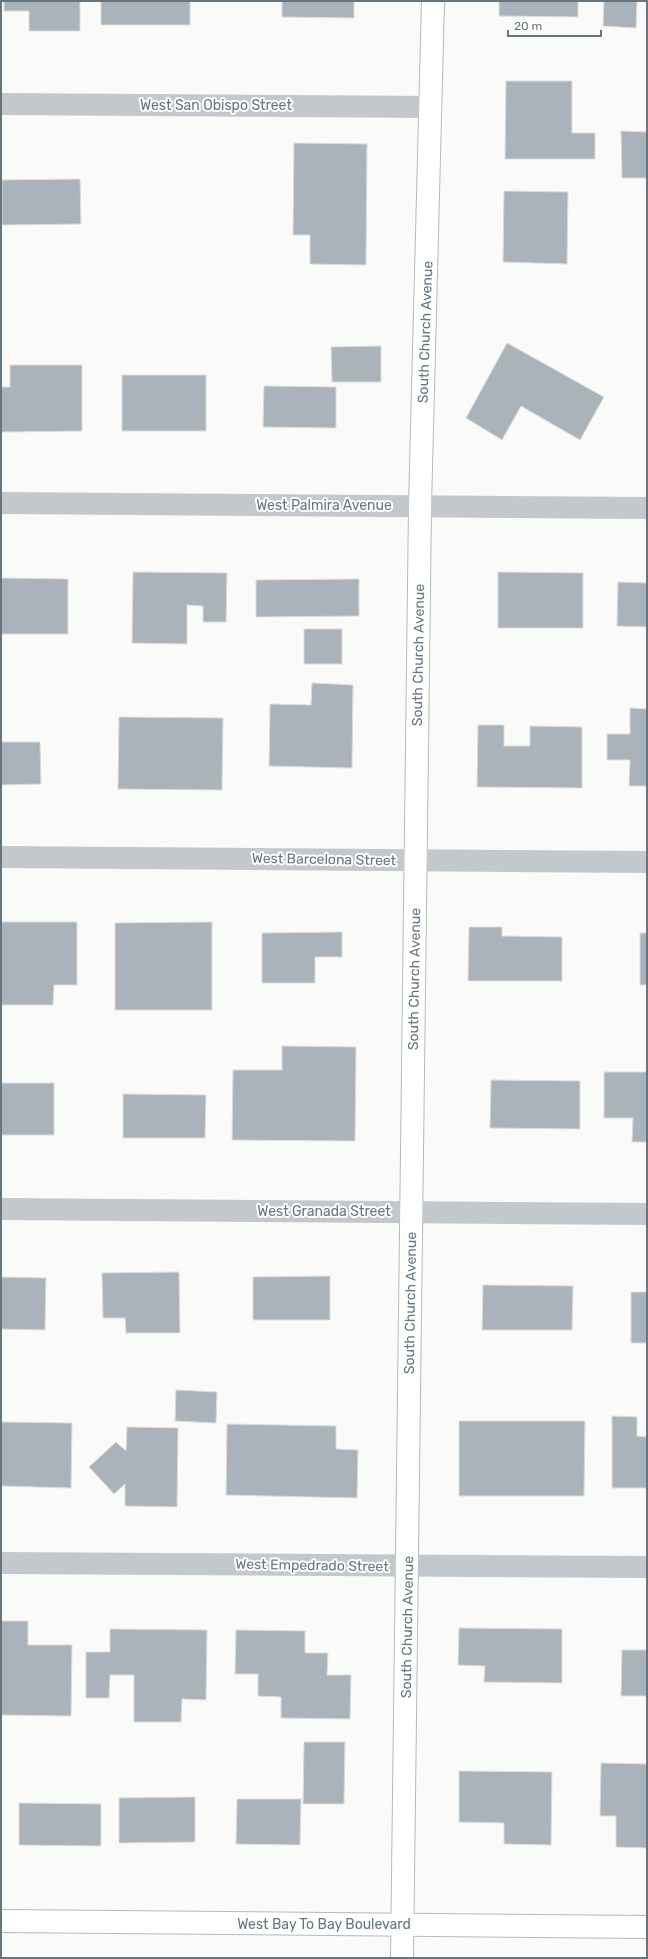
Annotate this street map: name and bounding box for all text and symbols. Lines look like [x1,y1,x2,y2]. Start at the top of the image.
scale bar [508,12,601,38]
text: 20 m [514,19,542,33]
street label: West San Obispo Street [140,97,292,114]
street label: South Church Avenue [415,260,436,403]
street label: West Palmira Avenue [256,497,392,514]
street label: South Church Avenue [409,584,428,726]
street label: West Barcelona Street [252,850,397,869]
street label: South Church Avenue [405,908,424,1050]
street label: West Granada Street [257,1203,391,1220]
street label: South Church Avenue [401,1232,420,1374]
street label: West Empedrado Street [235,1556,389,1575]
street label: South Church Avenue [398,1556,417,1698]
street label: West Bay To Bay Boulevard [237,1916,411,1933]

